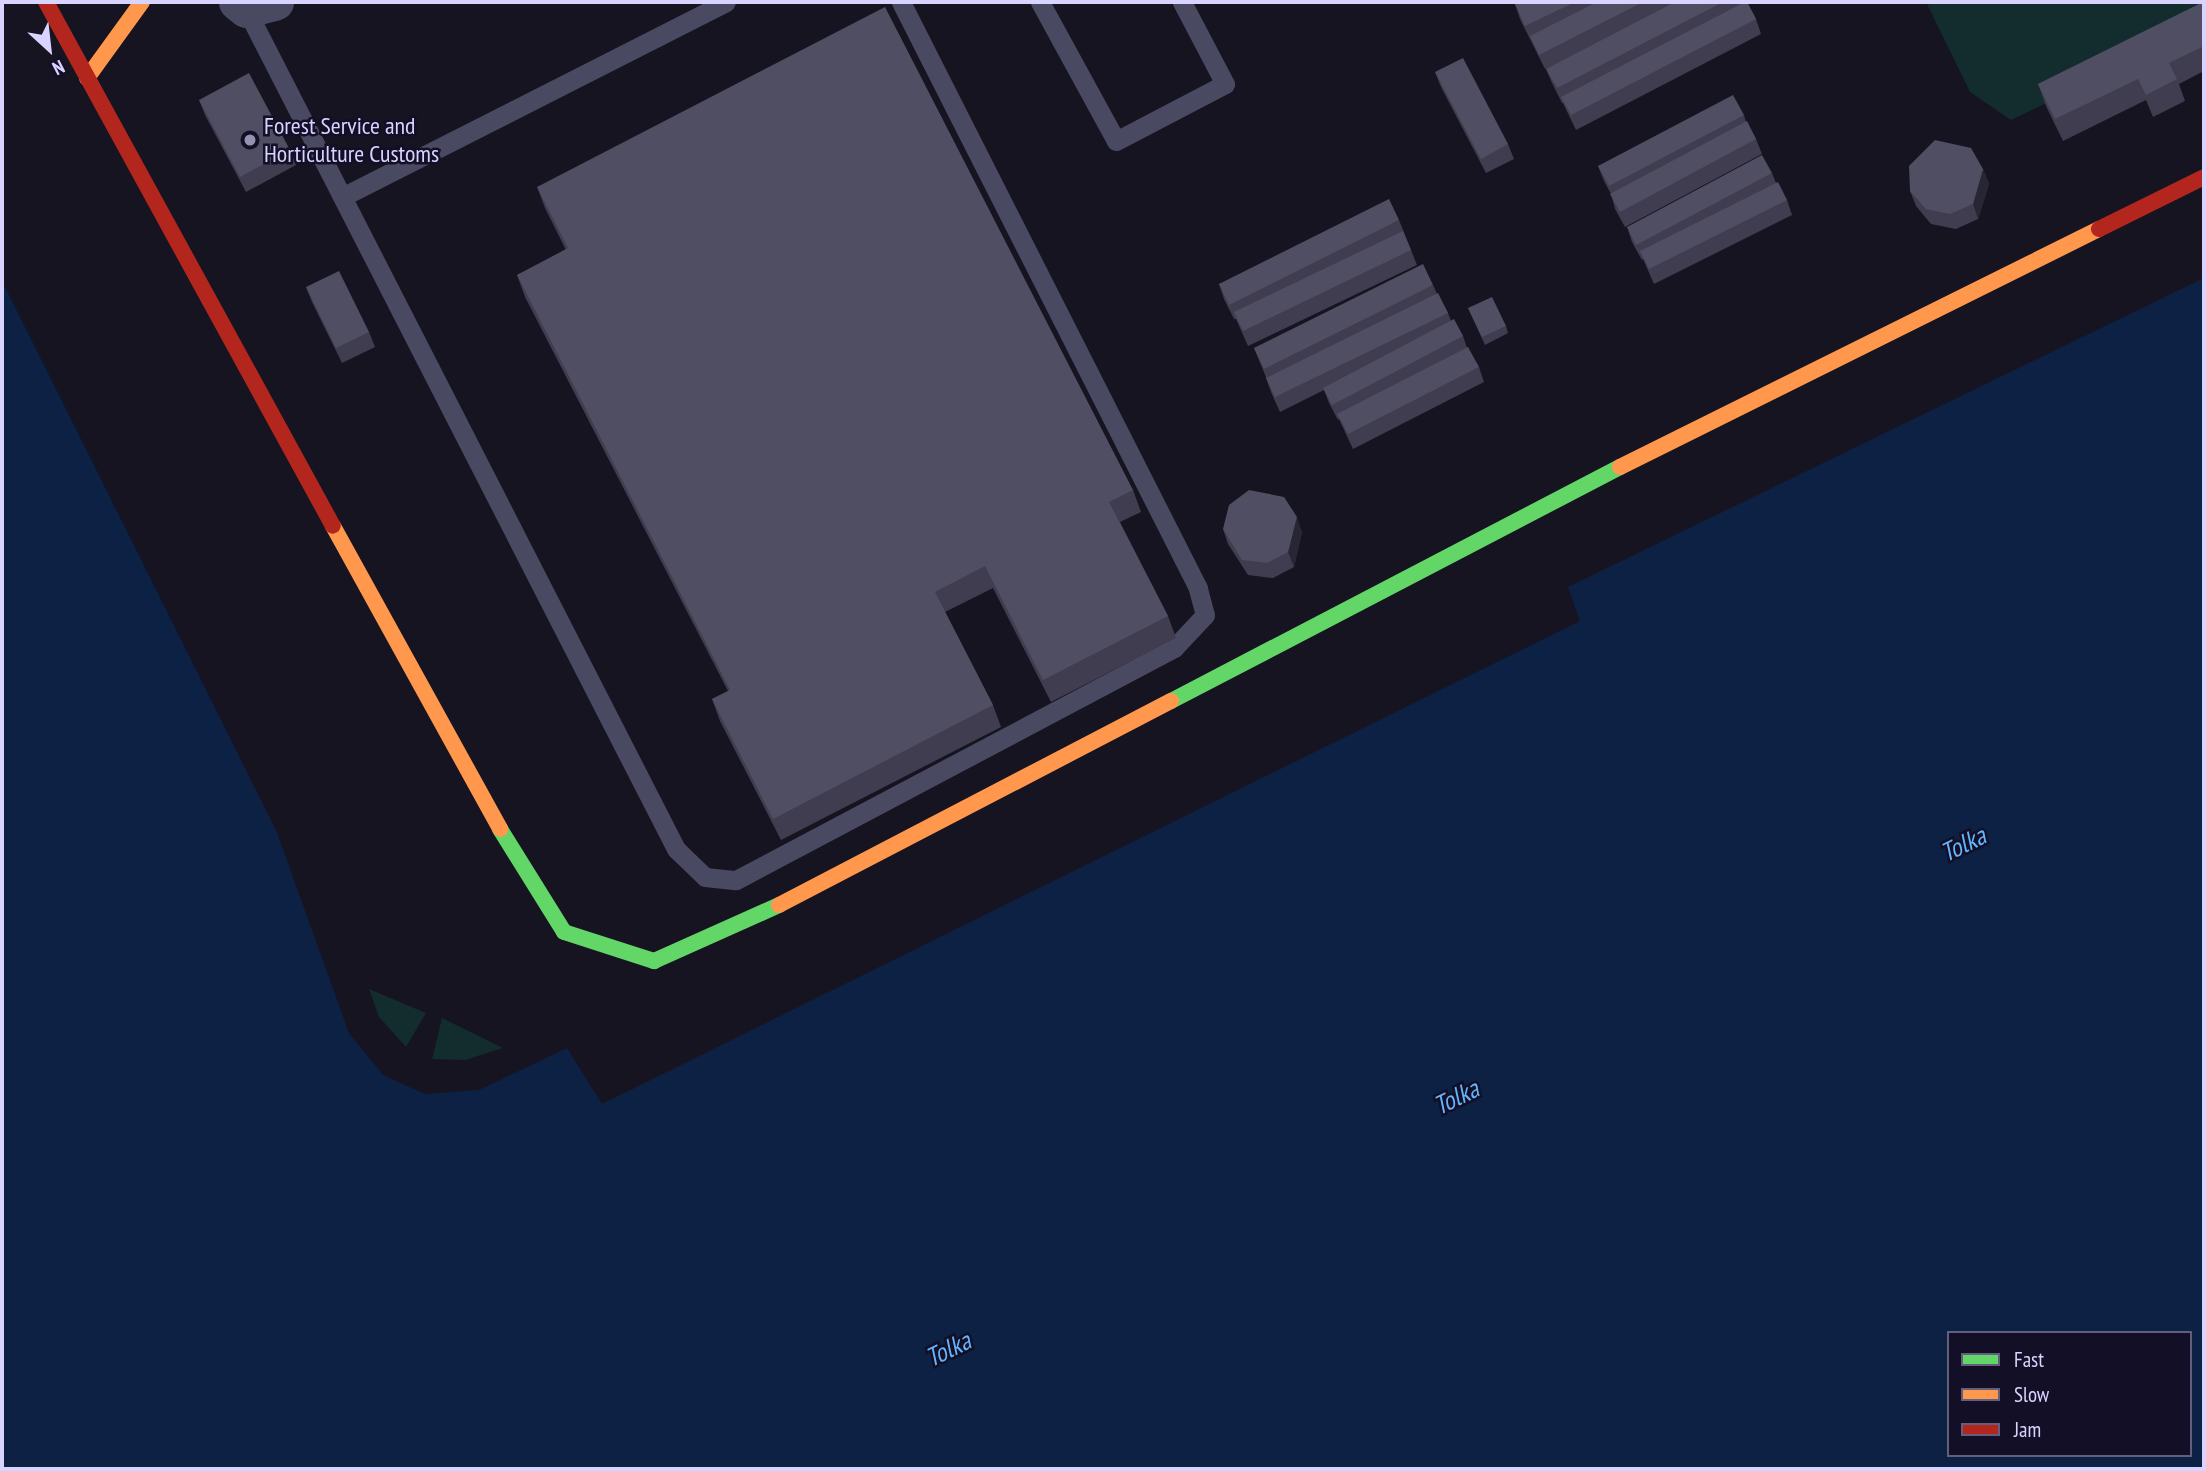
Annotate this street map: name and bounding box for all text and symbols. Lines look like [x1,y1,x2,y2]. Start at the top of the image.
north arrow [14,14,84,84]
text: N [49,55,69,81]
place label: Forest Service and Horticulture Customs [264,112,439,168]
marker: Forest Service and Horticulture Customs [242,132,258,148]
water label: Tolka [1935,820,1991,868]
water label: Tolka [1428,1073,1484,1121]
water label: Tolka [920,1325,976,1373]
legend [1947,1331,2192,1457]
text: Fast [2014,1346,2044,1373]
text: Slow [2014,1381,2049,1408]
text: Jam [2014,1416,2041,1443]

